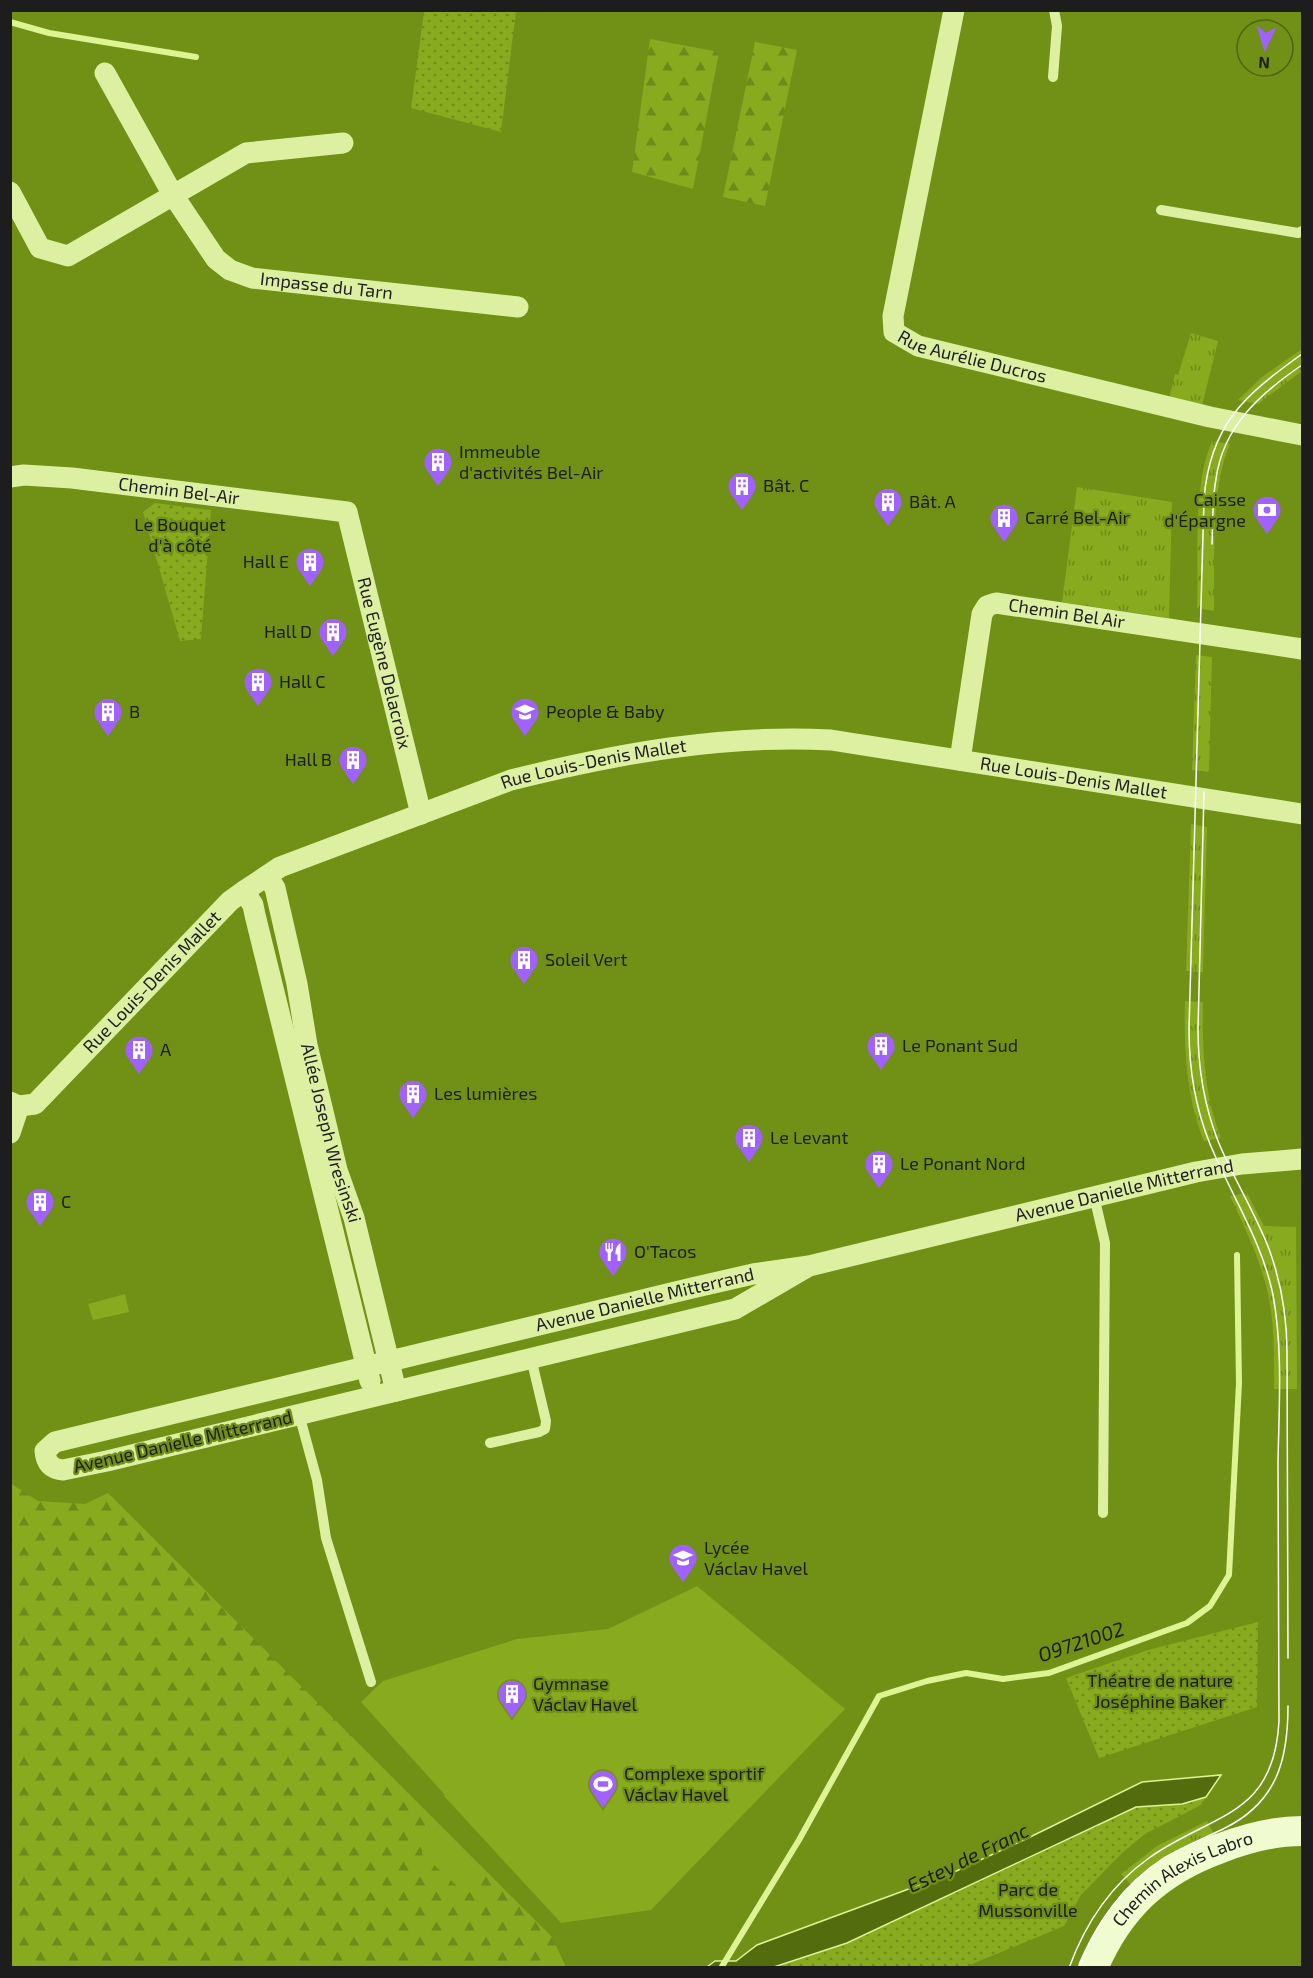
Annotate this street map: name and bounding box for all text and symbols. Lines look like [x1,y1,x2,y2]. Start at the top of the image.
north arrow [1235,18,1295,78]
text: N [1257,54,1270,73]
street label: Impasse du Tarn [259,267,394,303]
street label: Rue Aurélie Ducros [894,325,1049,387]
place label: Immeuble d'activités Bel-Air [459,440,604,483]
building icon: Immeuble d'activités Bel-Air [422,446,454,488]
building icon: Bât. C [726,470,758,512]
street label: Chemin Bel-Air [117,472,241,509]
place label: Bât. C [763,474,809,496]
building icon: Bât. A [872,486,904,528]
place label: Caisse d'Épargne [1164,488,1246,531]
place label: Bât. A [909,490,957,512]
bank icon: Caisse d'Épargne [1251,494,1283,536]
building icon: Carré Bel-Air [988,502,1020,544]
place label: Carré Bel-Air [1025,506,1130,528]
park label: Le Bouquet d'à côté [134,513,226,556]
building icon: Hall E [294,546,326,588]
place label: Hall E [243,550,289,572]
street label: Rue Eugène Delacroix [353,575,417,752]
street label: Chemin Bel Air [1007,593,1126,632]
building icon: Hall D [317,616,349,658]
place label: Hall D [264,620,312,642]
building icon: Hall C [242,666,274,708]
place label: Hall C [279,670,325,692]
building icon: B [92,696,124,738]
school or university icon: People & Baby [509,696,541,738]
place label: B [129,700,140,722]
place label: People & Baby [546,700,665,722]
street label: Rue Louis-Denis Mallet [497,734,688,793]
building icon: Hall B [337,744,369,786]
place label: Hall B [285,748,332,770]
street label: Rue Louis-Denis Mallet [979,752,1169,803]
street label: Rue Louis-Denis Mallet [78,905,225,1057]
building icon: Soleil Vert [508,944,540,986]
place label: Soleil Vert [545,948,627,970]
building icon: Le Ponant Sud [865,1030,897,1072]
building icon: A [123,1034,155,1076]
place label: Le Ponant Sud [902,1034,1018,1056]
place label: A [160,1038,172,1060]
street label: Allée Joseph Wresinski [297,1041,367,1225]
building icon: Les lumières [397,1078,429,1120]
place label: Les lumières [434,1082,537,1104]
building icon: Le Levant [733,1122,765,1164]
place label: Le Levant [770,1126,849,1148]
building icon: Le Ponant Nord [863,1148,895,1190]
place label: Le Ponant Nord [900,1152,1026,1174]
street label: Avenue Danielle Mitterrand [1012,1154,1235,1226]
building icon: C [24,1186,56,1228]
place label: C [61,1190,71,1212]
restaurant icon: O'Tacos [597,1236,629,1278]
place label: O'Tacos [634,1240,696,1262]
street label: Avenue Danielle Mitterrand [533,1262,756,1335]
street label: Avenue Danielle Mitterrand [71,1405,294,1477]
place label: Lycée Václav Havel [704,1536,809,1579]
school or university icon: Lycée Václav Havel [667,1542,699,1584]
water label: O9721002 [1035,1616,1127,1666]
park label: Théatre de nature Joséphine Baker [1087,1669,1233,1712]
place label: Gymnase Václav Havel [533,1672,638,1715]
building icon: Gymnase Václav Havel [496,1678,528,1720]
place label: Complexe sportif Václav Havel [624,1762,765,1805]
sports icon: Complexe sportif Václav Havel [587,1768,619,1810]
water label: Estey de Franc [903,1817,1033,1898]
street label: Chemin Alexis Labro [1107,1826,1255,1930]
park label: Parc de Mussonville [978,1878,1078,1921]

